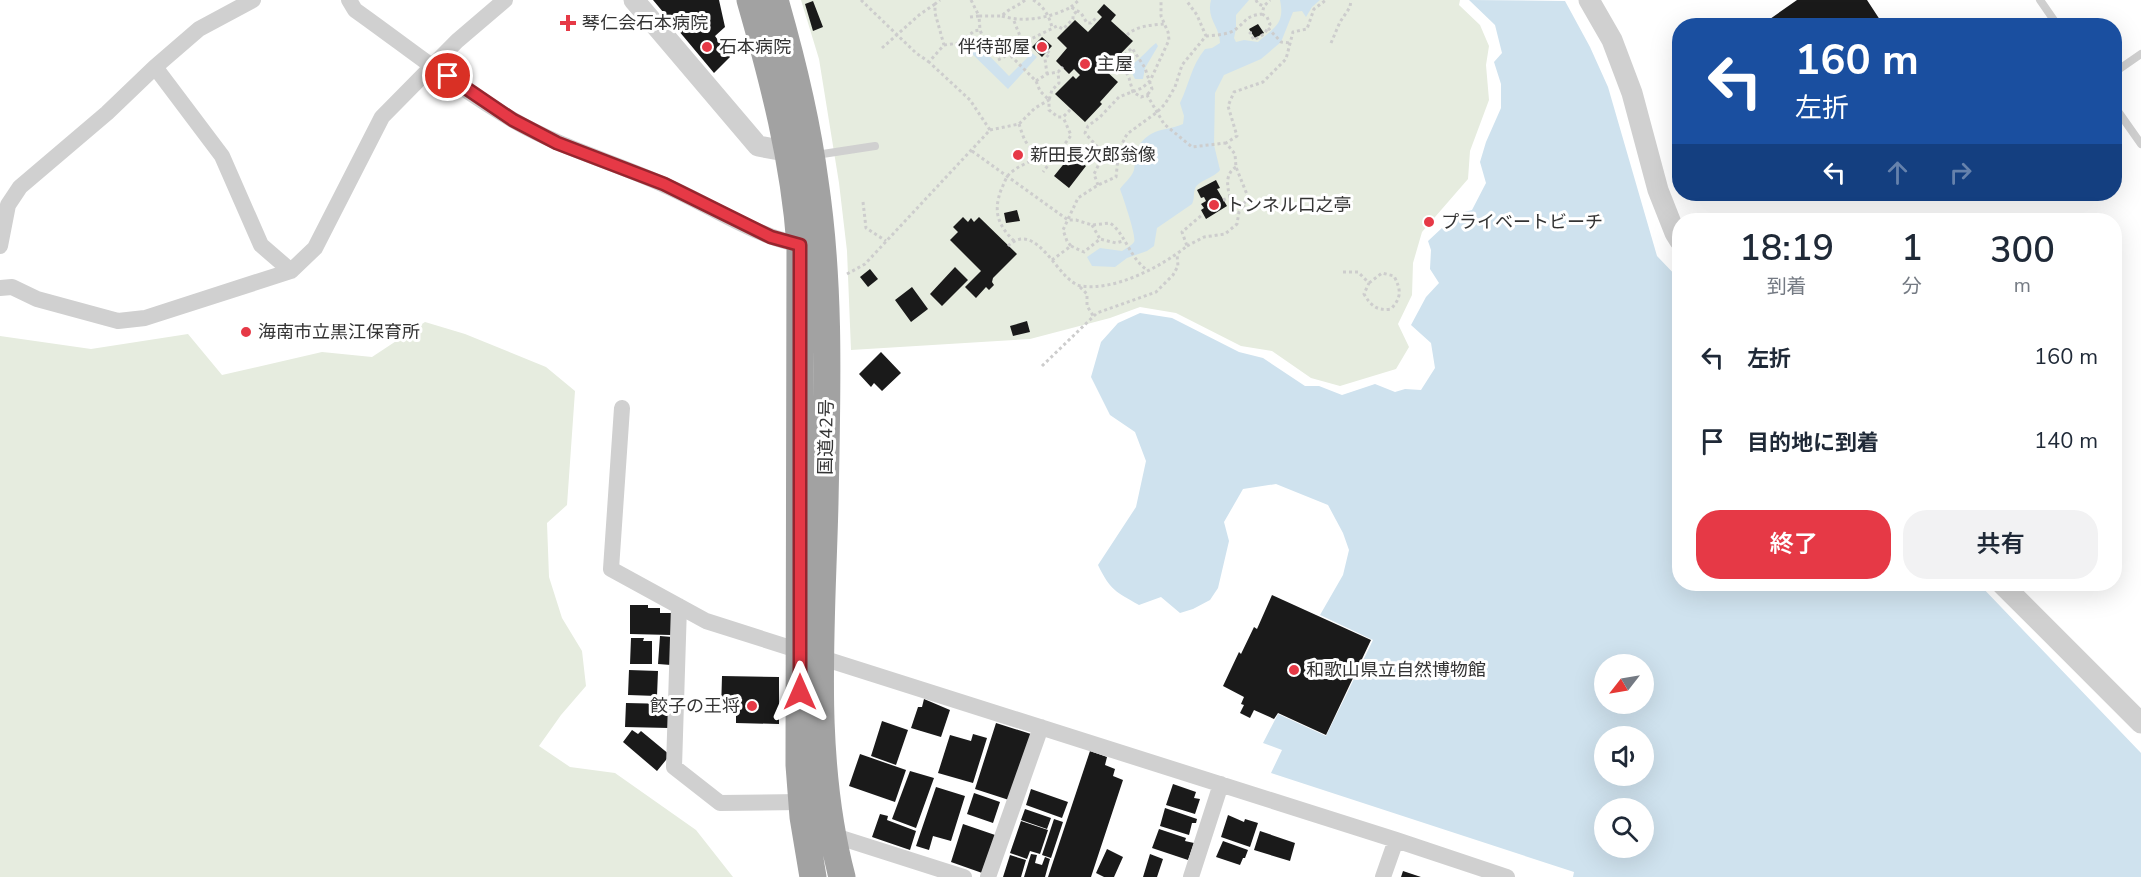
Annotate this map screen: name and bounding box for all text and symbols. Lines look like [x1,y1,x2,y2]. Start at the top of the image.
place label: 琴仁会石本病院 [582,11,708,35]
marker: 琴仁会石本病院 [559,14,577,32]
text: 160 m [1795,32,1919,89]
place label: 石本病院 [719,35,791,59]
place label: 伴待部屋 [958,35,1030,59]
marker: 石本病院 [700,40,714,54]
marker: 伴待部屋 [1035,40,1049,54]
icon: left [1696,42,1774,120]
pin [422,50,473,101]
place label: 主屋 [1097,52,1133,76]
marker: 主屋 [1078,57,1092,71]
icon: arrive [431,59,464,92]
text: 左折 [1795,90,1849,127]
place label: 新田長次郎翁像 [1030,143,1156,167]
marker: 新田長次郎翁像 [1011,148,1025,162]
icon: left [1818,156,1851,189]
icon: ahead [1881,156,1914,189]
icon: right [1944,156,1977,189]
place label: トンネル口之亭 [1226,193,1352,217]
marker: トンネル口之亭 [1207,198,1221,212]
place label: プライベートビーチ [1441,210,1603,234]
marker: プライベートビーチ [1422,215,1436,229]
text: 18:19 [1739,224,1834,273]
text: 1 [1901,224,1923,273]
text: 300 [1990,226,2055,275]
text: m [2014,272,2031,299]
text: 到着 [1767,273,1807,300]
text: 分 [1902,273,1922,300]
place label: 海南市立黒江保育所 [258,320,420,344]
marker: 海南市立黒江保育所 [239,325,253,339]
icon: left [1696,341,1729,374]
text: 160 m [2034,342,2098,372]
text: 左折 [1747,344,1791,374]
street label: 国道42号 [813,399,839,475]
icon: arrive [1696,425,1729,458]
text: 140 m [2034,426,2098,456]
text: 目的地に到着 [1747,428,1879,458]
button: 終了 [1696,510,1891,579]
button: 共有 [1903,510,2098,579]
north arrow [1594,654,1654,714]
map controls [1594,654,1654,858]
place label: 和歌山県立自然博物館 [1306,658,1486,682]
position arrow [768,660,832,724]
marker: 和歌山県立自然博物館 [1287,663,1301,677]
place label: 餃子の王将 [650,694,740,718]
marker: 餃子の王将 [745,699,759,713]
button: sound [1594,726,1654,786]
button: search [1594,798,1654,858]

